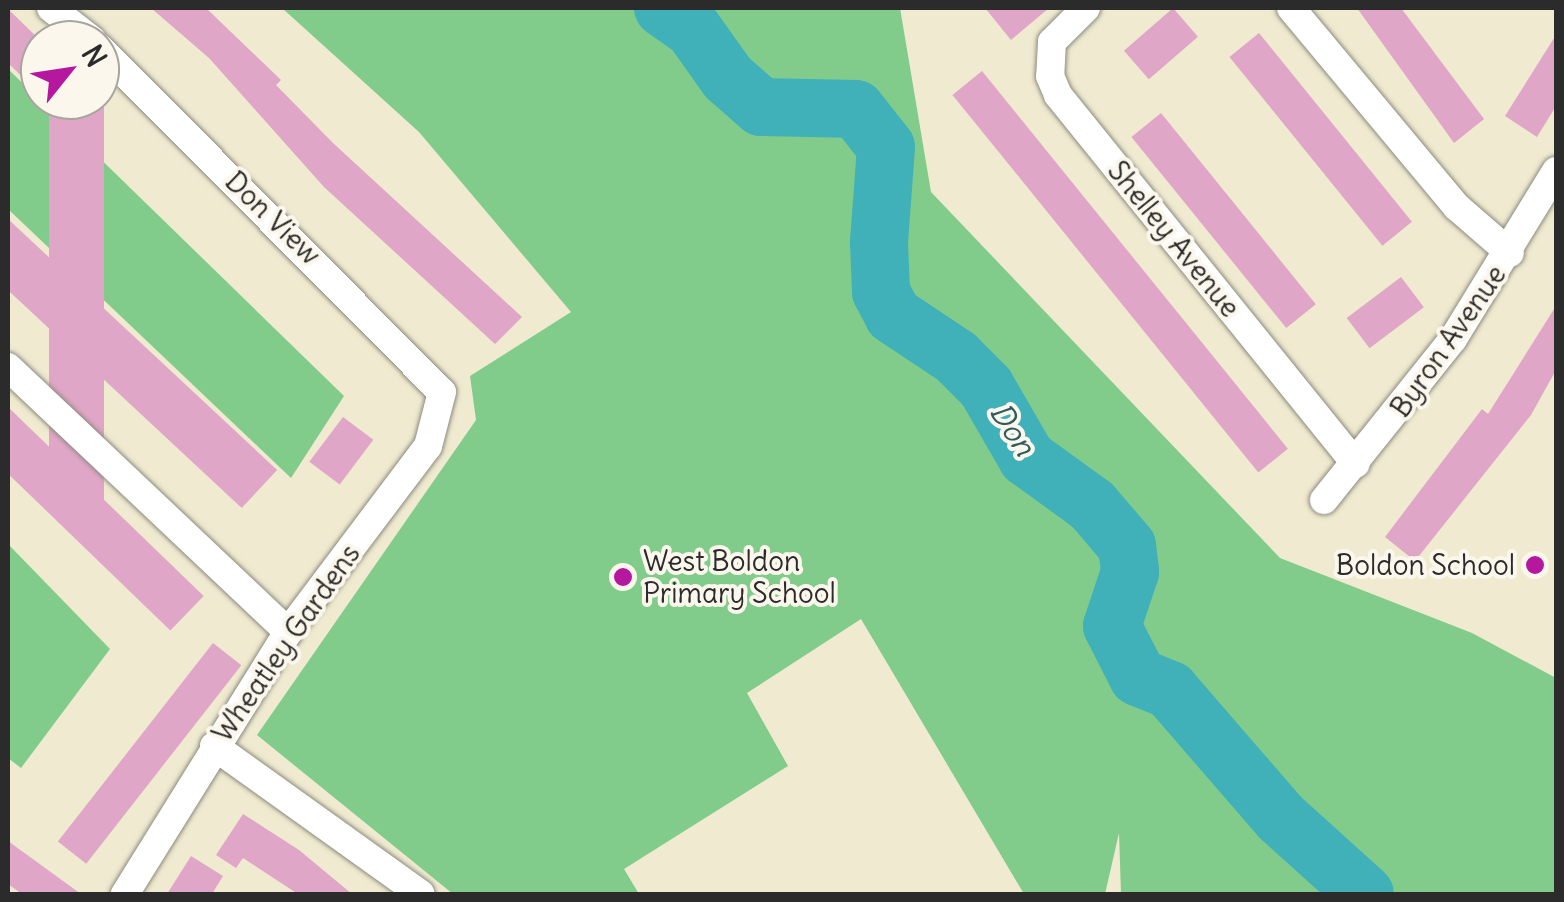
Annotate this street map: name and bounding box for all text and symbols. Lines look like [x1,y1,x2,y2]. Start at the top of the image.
north arrow [20,20,120,120]
text: N [74,39,115,73]
street label: Shelley Avenue [1101,154,1247,324]
street label: Don View [218,164,328,272]
street label: Byron Avenue [1383,259,1513,423]
water label: Don [983,396,1043,462]
street label: Wheatley Gardens [205,538,367,748]
place label: West Boldon Primary School [643,544,836,610]
place label: Boldon School [1336,548,1515,582]
marker: Boldon School [1524,554,1546,576]
marker: West Boldon Primary School [612,566,634,588]

